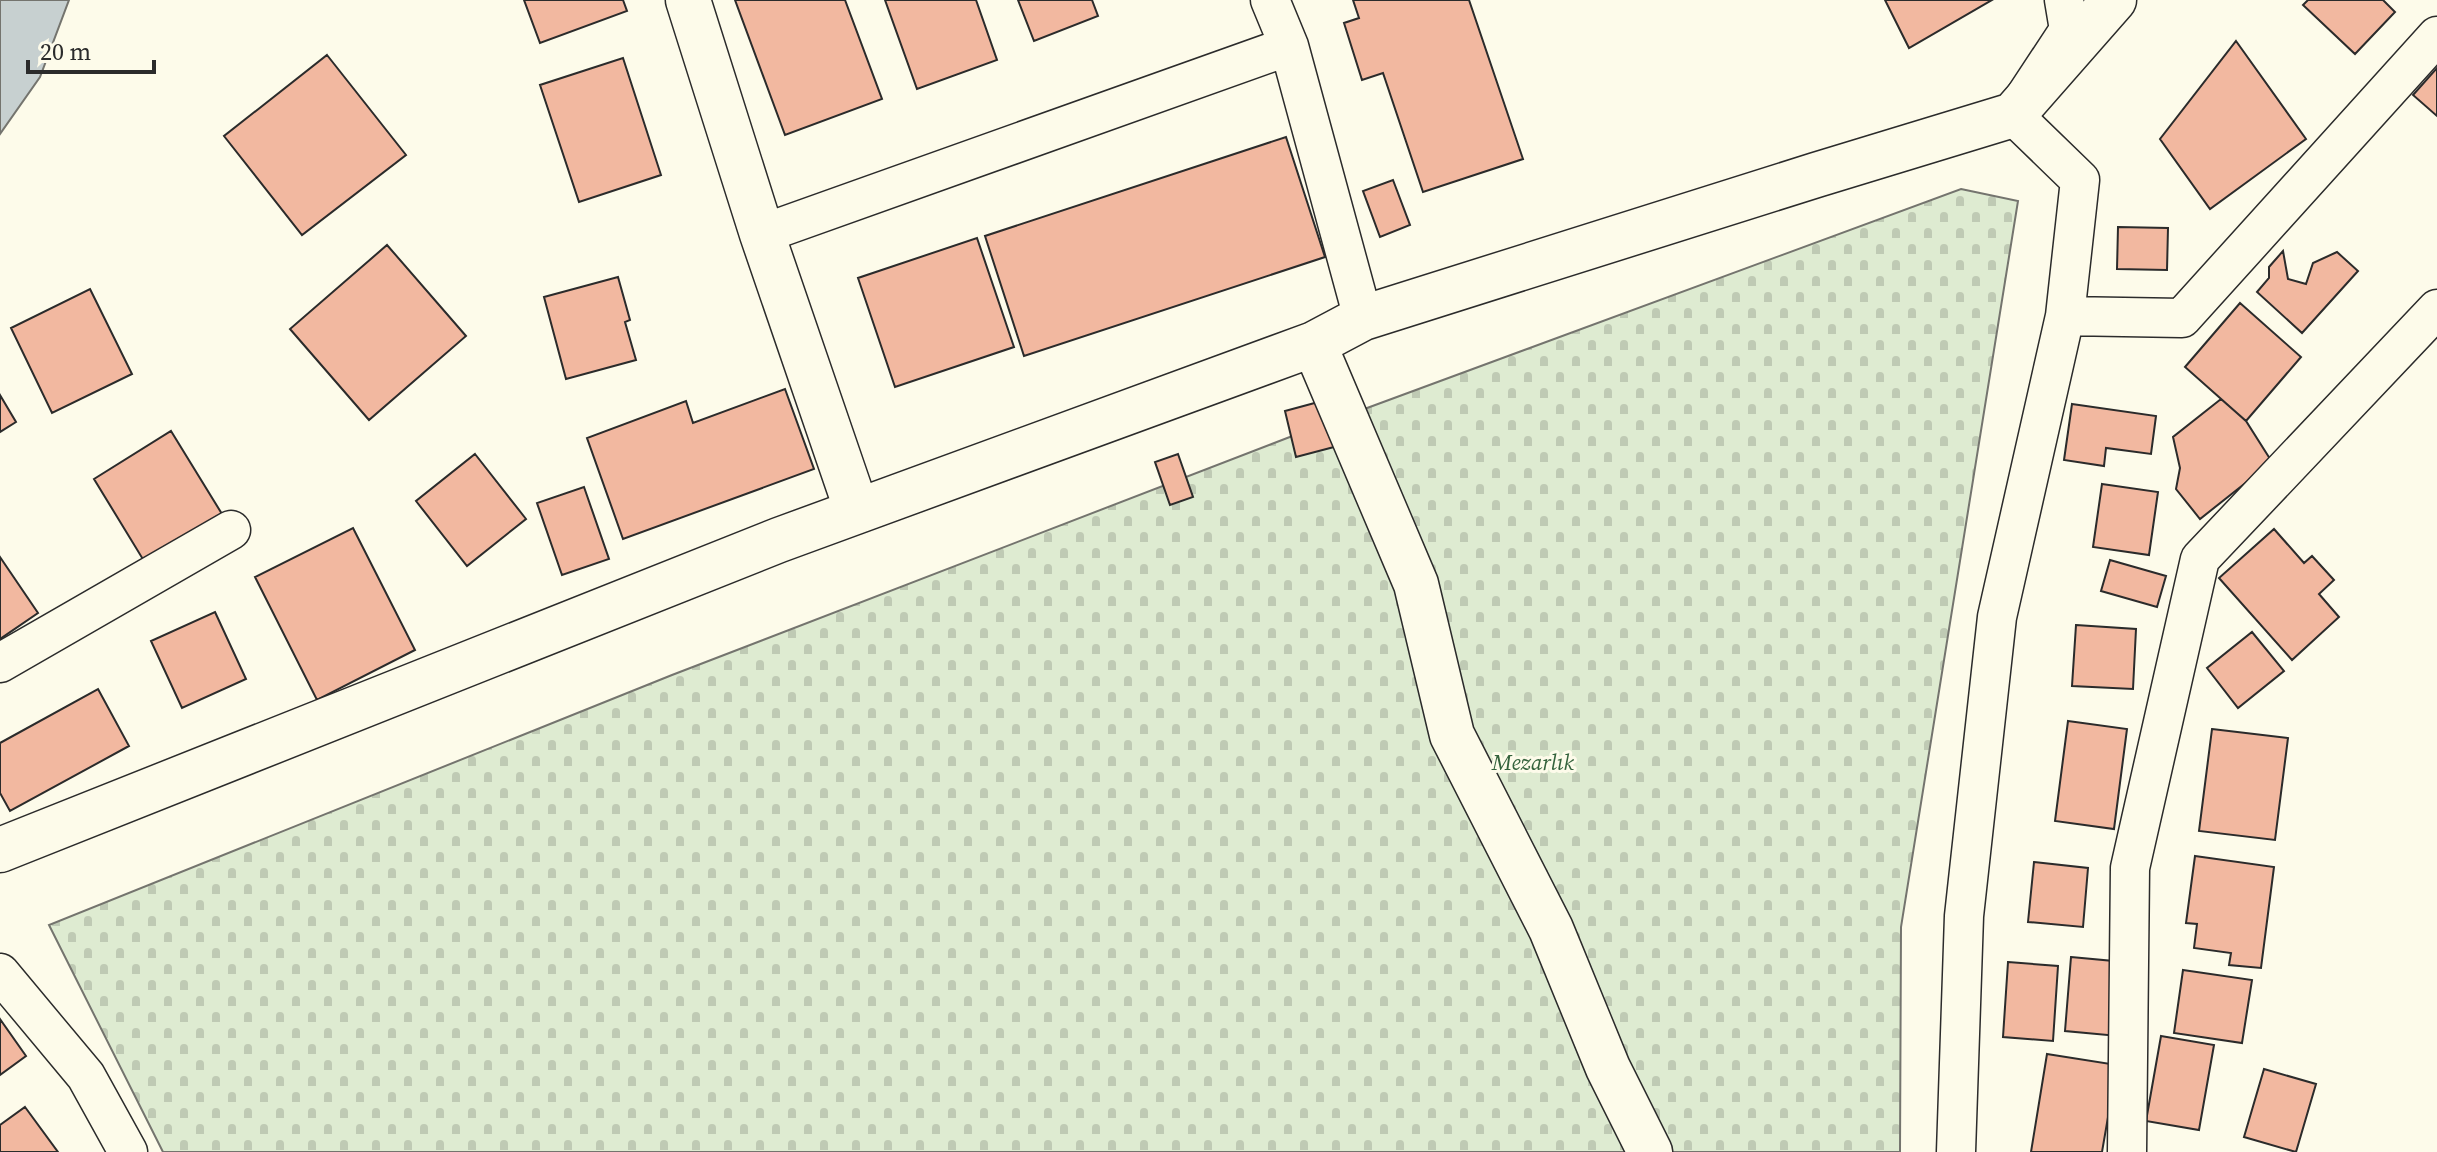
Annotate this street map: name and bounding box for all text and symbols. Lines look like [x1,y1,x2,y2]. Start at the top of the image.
scale bar [28,24,154,74]
text: 20 m [40,35,91,68]
park label: Mezarlık [1491,747,1575,777]

